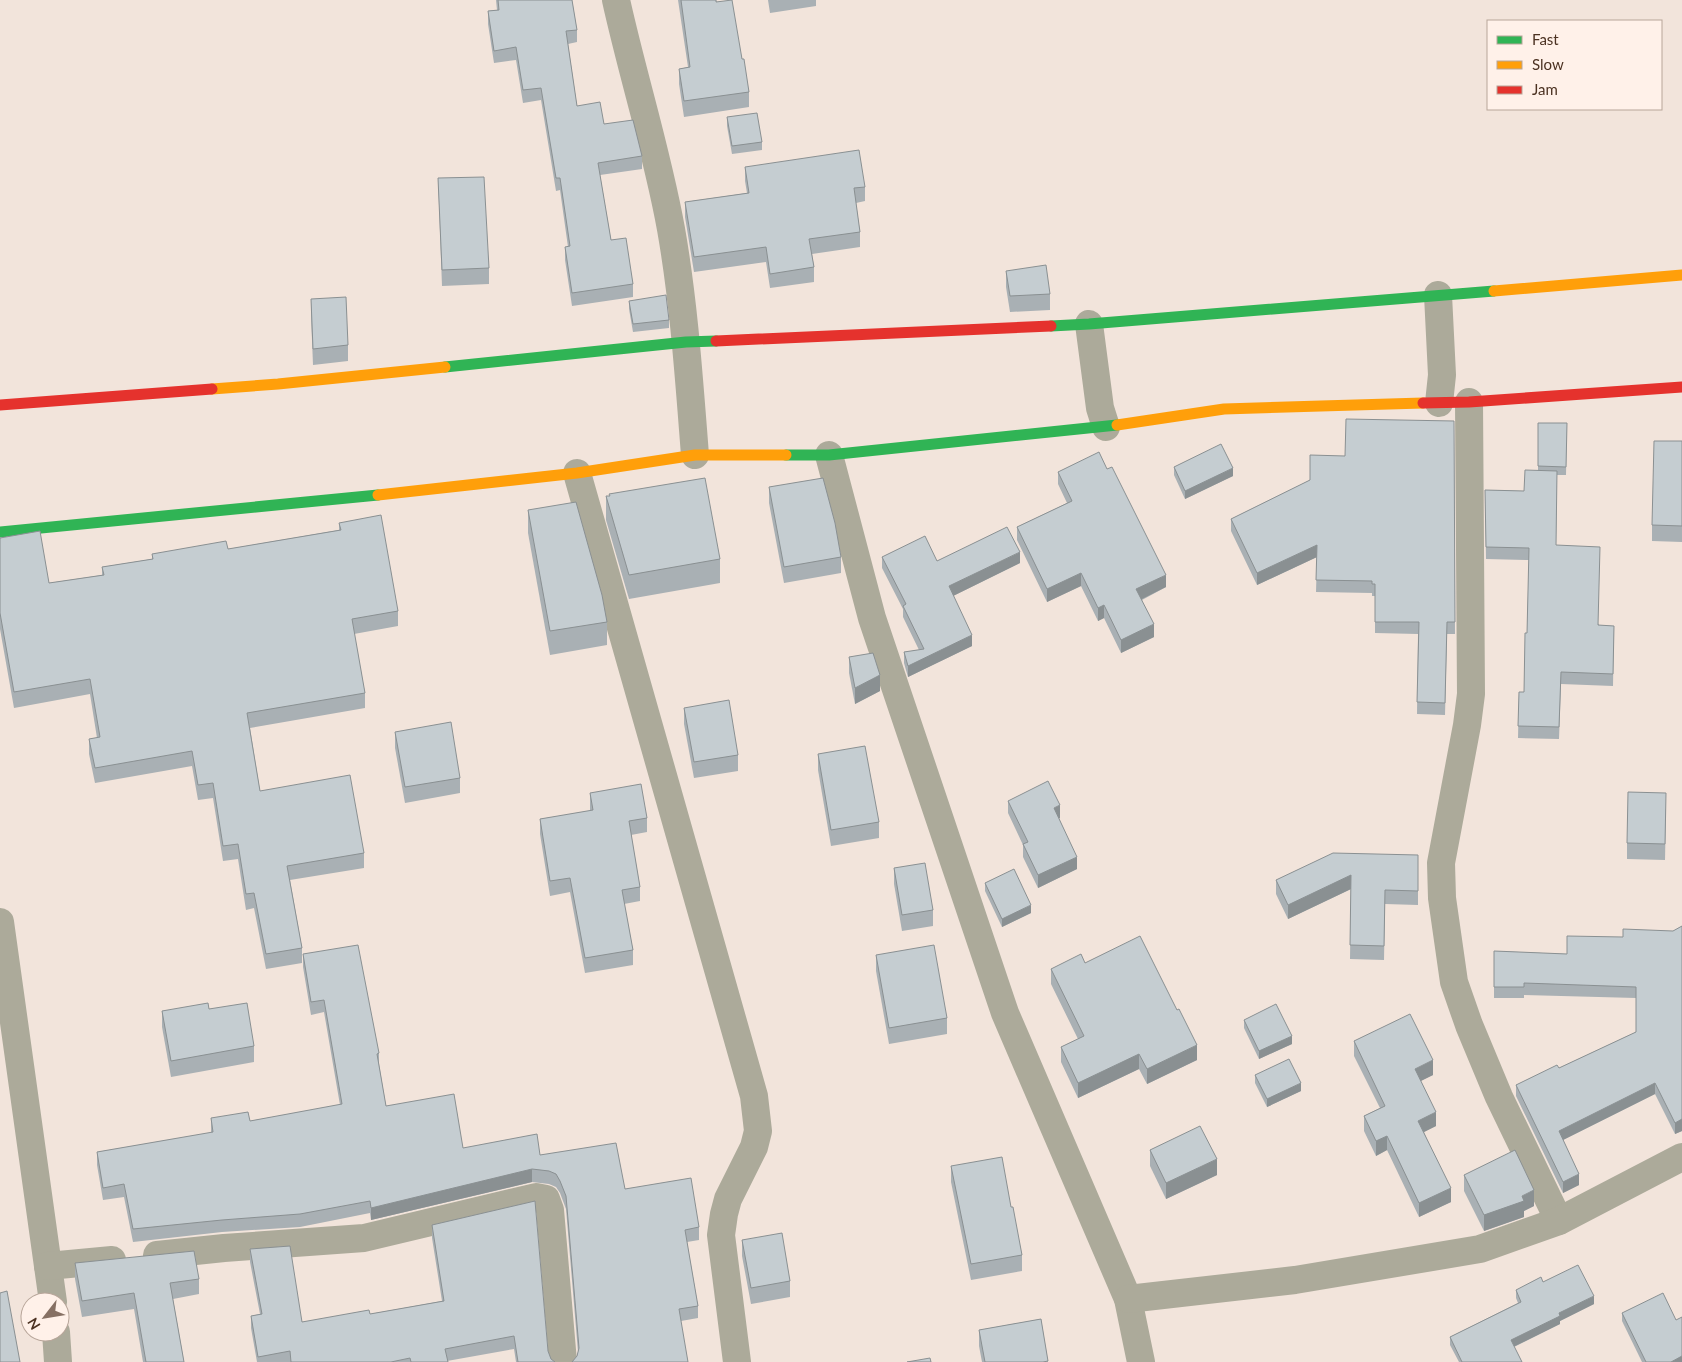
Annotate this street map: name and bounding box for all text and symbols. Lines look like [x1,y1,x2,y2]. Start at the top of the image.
legend [1487,20,1662,110]
text: Fast [1532,30,1559,48]
text: Slow [1532,55,1564,73]
text: Jam [1532,80,1558,98]
north arrow [20,1292,70,1342]
text: N [23,1315,43,1333]

